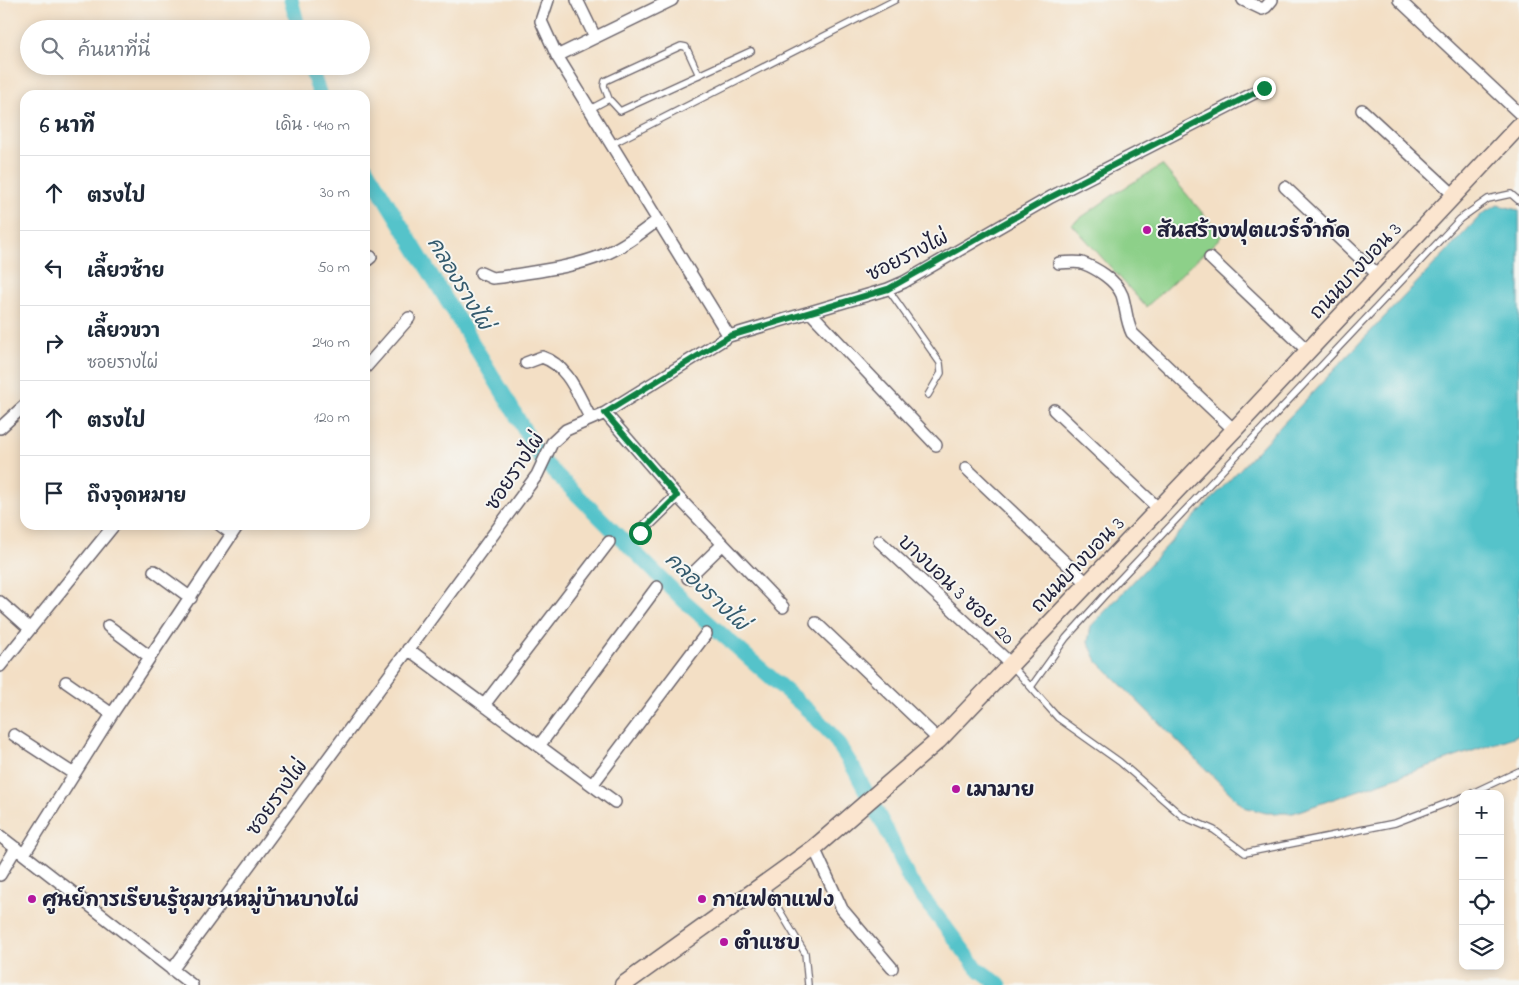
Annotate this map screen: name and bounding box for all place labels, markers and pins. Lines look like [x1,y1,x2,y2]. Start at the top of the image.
place label: สันสร้างฟุตแวร์จำกัด [1157,217,1350,247]
marker: สันสร้างฟุตแวร์จำกัด [1141,224,1153,236]
place label: เมามาย [966,777,1034,806]
marker: เมามาย [950,783,962,795]
place label: ศูนย์การเรียนรู้ชุมชนหมู่บ้านบางไผ่ [42,886,359,916]
place label: กาแฟตาแฟง [712,887,834,916]
marker: ศูนย์การเรียนรู้ชุมชนหมู่บ้านบางไผ่ [26,893,38,905]
marker: กาแฟตาแฟง [696,893,708,905]
place label: ตำแซบ [734,929,800,959]
marker: ตำแซบ [718,936,730,948]

